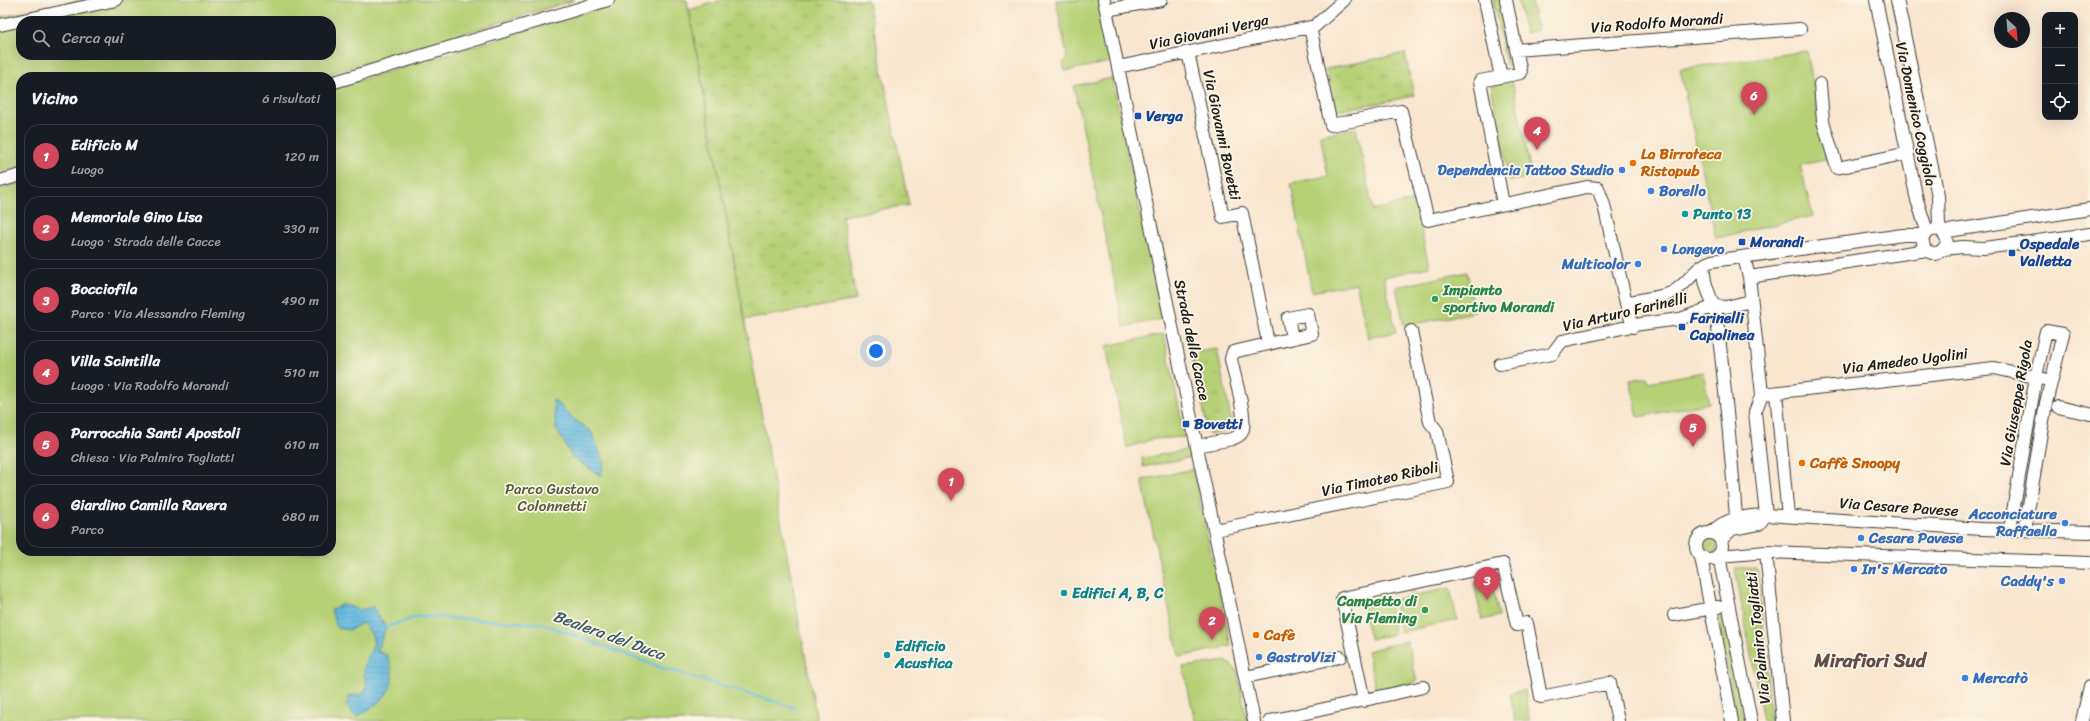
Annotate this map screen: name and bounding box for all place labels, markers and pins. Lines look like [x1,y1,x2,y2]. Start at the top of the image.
pin: 6 [1741,82,1767,115]
place label: Verga [1146,103,1183,129]
marker: Verga [1133,111,1143,121]
pin: 4 [1524,117,1550,150]
place label: La Birroteca Ristopub [1640,141,1722,184]
place label: Dependencia Tattoo Studio [1438,157,1614,183]
marker: La Birroteca Ristopub [1628,158,1638,168]
marker: Dependencia Tattoo Studio [1617,165,1627,175]
place label: Borello [1659,178,1706,204]
marker: Borello [1646,186,1656,196]
place label: Punto 13 [1693,201,1752,227]
marker: Punto 13 [1680,209,1690,219]
place label: Morandi [1749,229,1805,255]
place label: Ospedale Valletta [2019,231,2080,274]
place label: Longevo [1672,236,1725,262]
marker: Morandi [1737,237,1747,247]
marker: Longevo [1659,244,1669,254]
marker: Ospedale Valletta [2007,248,2017,258]
place label: Multicolor [1561,251,1632,277]
marker: Multicolor [1633,259,1643,269]
place label: Impianto sportivo Morandi [1442,277,1555,320]
marker: Impianto sportivo Morandi [1430,294,1440,304]
place label: Farinelli Capolinea [1689,305,1755,348]
marker: Farinelli Capolinea [1677,322,1687,332]
place label: Bovetti [1194,411,1243,437]
pin: 5 [1680,414,1706,447]
marker: Bovetti [1181,419,1191,429]
place label: Caffè Snoopy [1809,450,1900,476]
marker: Caffè Snoopy [1797,458,1807,468]
pin: 1 [938,468,964,501]
place label: Acconciature Raffaella [1968,501,2057,544]
marker: Acconciature Raffaella [2060,518,2070,528]
place label: Cesare Pavese [1868,525,1964,551]
marker: Cesare Pavese [1856,533,1866,543]
place label: In's Mercato [1861,556,1948,582]
marker: In's Mercato [1849,564,1859,574]
pin: 3 [1474,567,1500,600]
place label: Caddy's [2000,568,2055,594]
marker: Caddy's [2057,576,2067,586]
place label: Edifici A, B, C [1072,580,1164,606]
marker: Edifici A, B, C [1059,588,1069,598]
place label: Campetto di Via Fleming [1336,588,1418,631]
marker: Campetto di Via Fleming [1420,605,1430,615]
pin: 2 [1199,607,1225,640]
place label: Cafè [1263,622,1296,648]
marker: Cafè [1251,630,1261,640]
place label: Edificio Acustica [894,633,953,676]
place label: GastroVizi [1266,644,1336,670]
marker: Edificio Acustica [882,650,892,660]
marker: GastroVizi [1254,652,1264,662]
place label: Mercatò [1972,665,2028,691]
marker: Mercatò [1960,673,1970,683]

